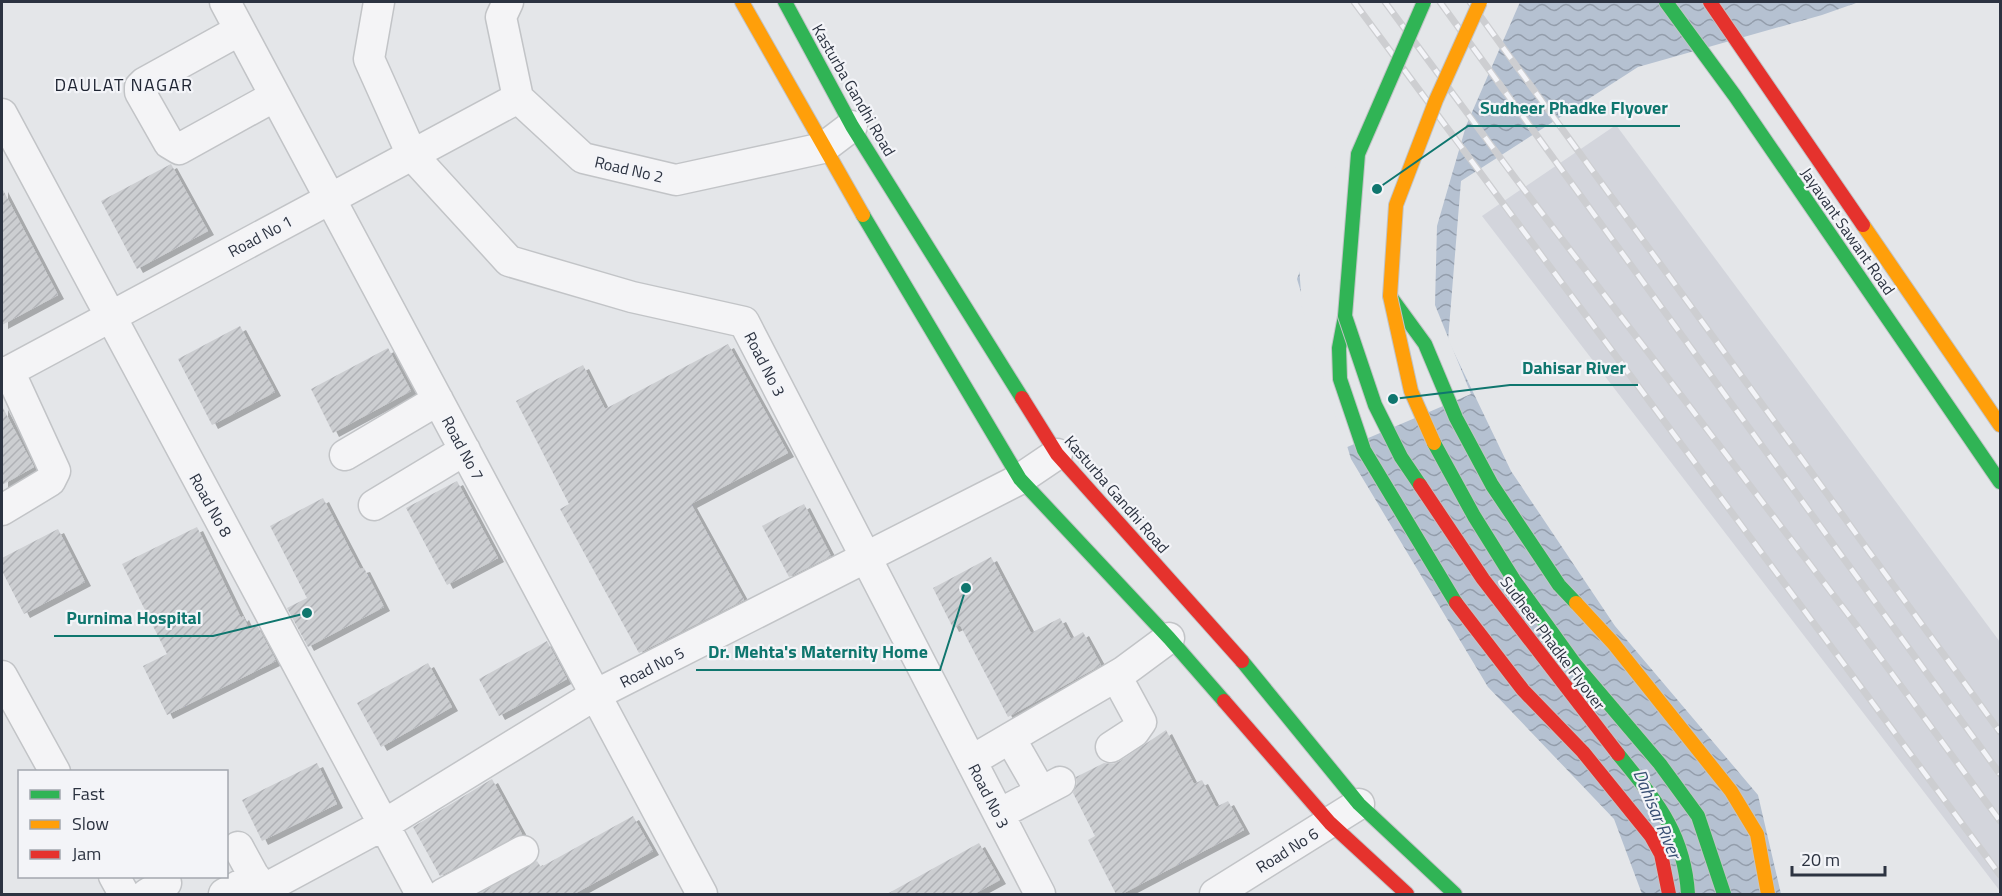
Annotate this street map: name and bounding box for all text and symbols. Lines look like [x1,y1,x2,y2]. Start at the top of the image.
street label: Kasturba Gandhi Road [806,19,902,161]
district label: DAULAT NAGAR [54,71,194,98]
callout: Sudheer Phadke Flyover [1468,90,1680,126]
text: Sudheer Phadke Flyover [1480,94,1668,121]
street label: Road No 2 [592,149,666,189]
street label: Jayavant Sawant Road [1795,162,1901,300]
street label: Road No 1 [224,209,296,263]
street label: Road No 3 [738,327,792,401]
callout: Dahisar River [1510,349,1638,385]
text: Dahisar River [1522,354,1626,381]
street label: Road No 7 [436,412,490,484]
street label: Kasturba Gandhi Road [1059,430,1175,558]
street label: Road No 8 [184,469,238,541]
street label: Sudheer Phadke Flyover [1495,571,1612,715]
callout: Purnima Hospital [54,600,213,636]
text: Purnima Hospital [66,604,202,631]
callout: Dr. Mehta's Maternity Home [696,634,940,670]
text: Dr. Mehta's Maternity Home [708,638,928,665]
street label: Road No 5 [615,640,689,694]
street label: Road No 3 [962,759,1016,833]
water label: Dahisar River [1627,765,1689,865]
legend [18,770,228,878]
text: Fast [72,780,105,807]
text: Slow [72,810,109,837]
street label: Road No 6 [1251,821,1323,879]
scale bar [1792,839,1885,877]
text: Jam [72,840,101,867]
text: 20 m [1801,846,1840,873]

